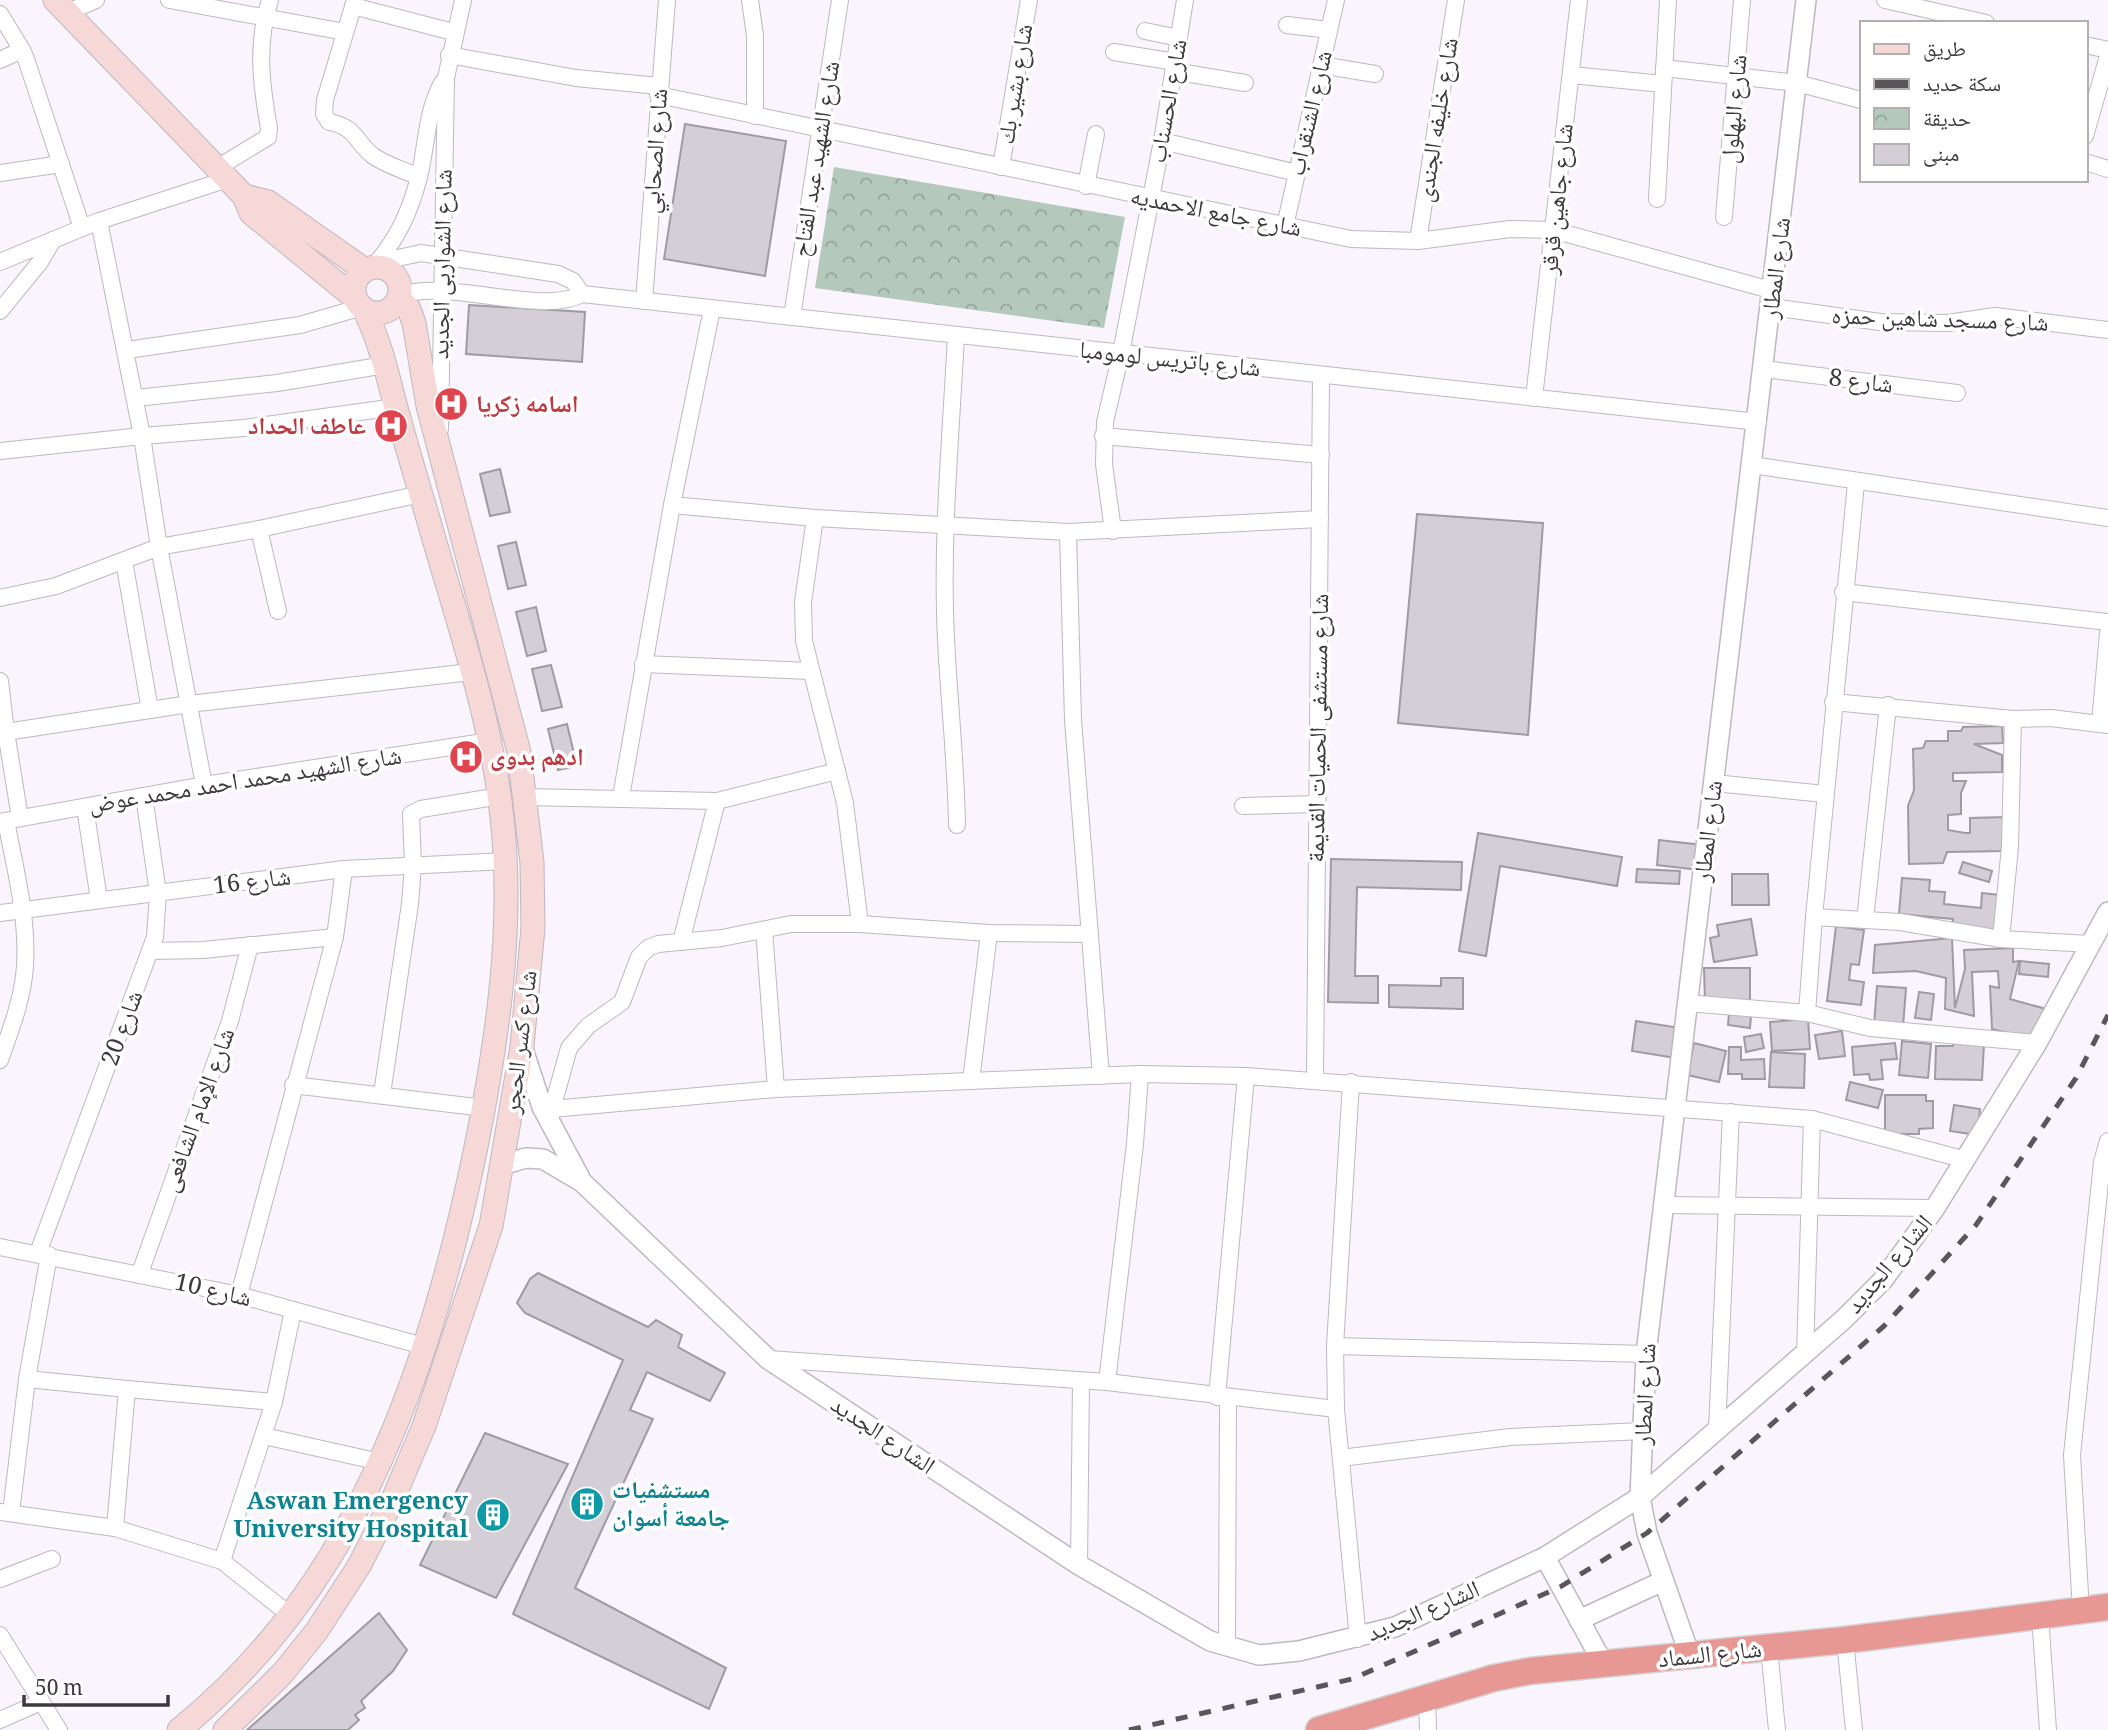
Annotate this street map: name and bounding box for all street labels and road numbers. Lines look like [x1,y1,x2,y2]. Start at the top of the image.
street label: شارع بشير بك [988,21,1047,148]
street label: شارع خليفه الجندى [1406,35,1473,206]
street label: شارع الحسناب [1139,36,1202,167]
street label: شارع الشنقراب [1278,47,1347,180]
street label: شارع البهلول [1711,53,1762,165]
street label: شارع الشهيد عبد الفتاح [783,58,854,260]
street label: شارع الصحابي [633,87,682,215]
street label: شارع جاهين قرقر [1531,122,1588,278]
street label: شارع الشواربى الجديد [422,169,467,359]
street label: شارع جامع الاحمديه [1126,178,1305,251]
street label: شارع المطار [1752,215,1805,322]
street label: شارع مسجد شاهين حمزه [1831,297,2049,346]
street label: شارع باتريس لومومبا [1077,332,1262,391]
street label: شارع 8 [1826,359,1895,408]
street label: شارع مستشفى الحميات القديمة [1298,593,1343,863]
street label: شارع الشهيد محمد احمد محمد عوض [86,737,405,827]
street label: شارع المطار [1684,778,1737,885]
street label: شارع 16 [211,858,293,909]
street label: شارع كسر الحجر [493,968,552,1117]
street label: شارع 20 [92,985,157,1072]
street label: شارع الإمام الشافعى [152,1023,249,1199]
street label: الشارع الجديد [1837,1207,1945,1325]
street label: شارع 10 [170,1264,255,1321]
street label: شارع المطار [1624,1342,1671,1447]
street label: الشارع الجديد [821,1387,943,1488]
street label: الشارع الجديد [1361,1571,1487,1656]
street label: شارع السماد [1657,1631,1764,1682]

